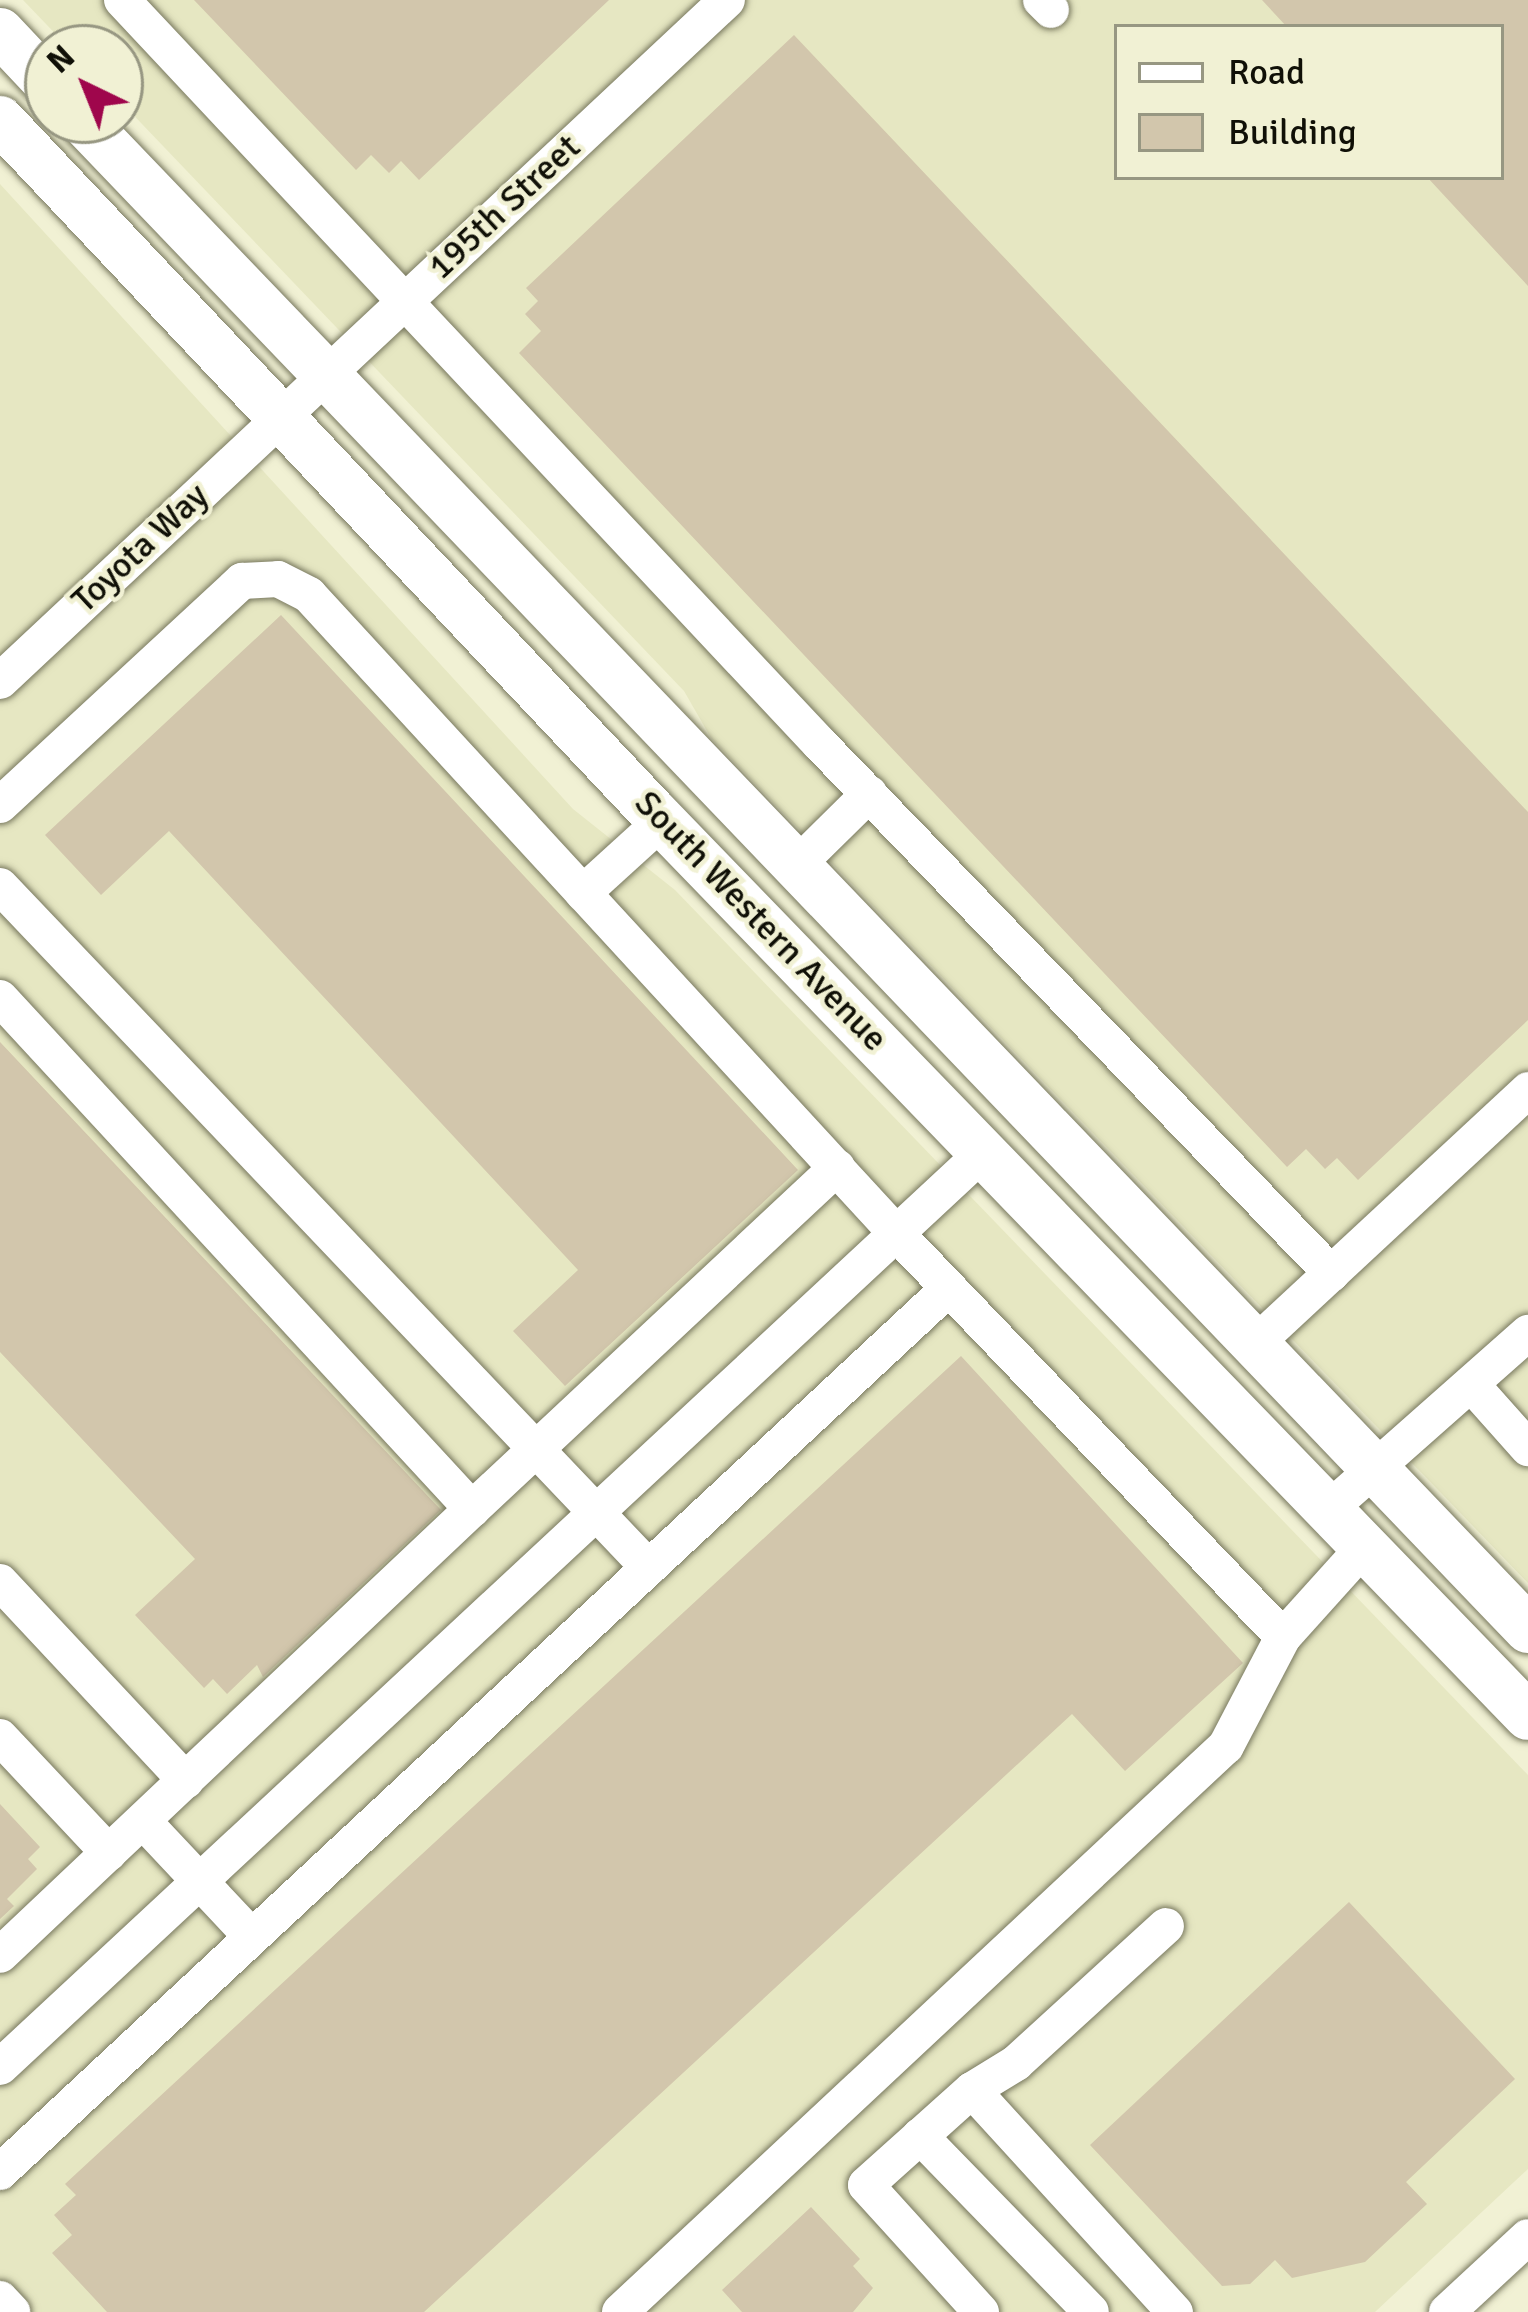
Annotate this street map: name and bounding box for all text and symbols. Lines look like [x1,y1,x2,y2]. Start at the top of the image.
north arrow [24,24,144,144]
legend [1114,24,1504,180]
text: N [39,37,84,82]
text: Road [1228,50,1305,95]
text: Building [1228,110,1357,155]
street label: 195th Street [419,126,589,288]
street label: Toyota Way [63,474,217,622]
street label: South Western Avenue [626,782,896,1060]

